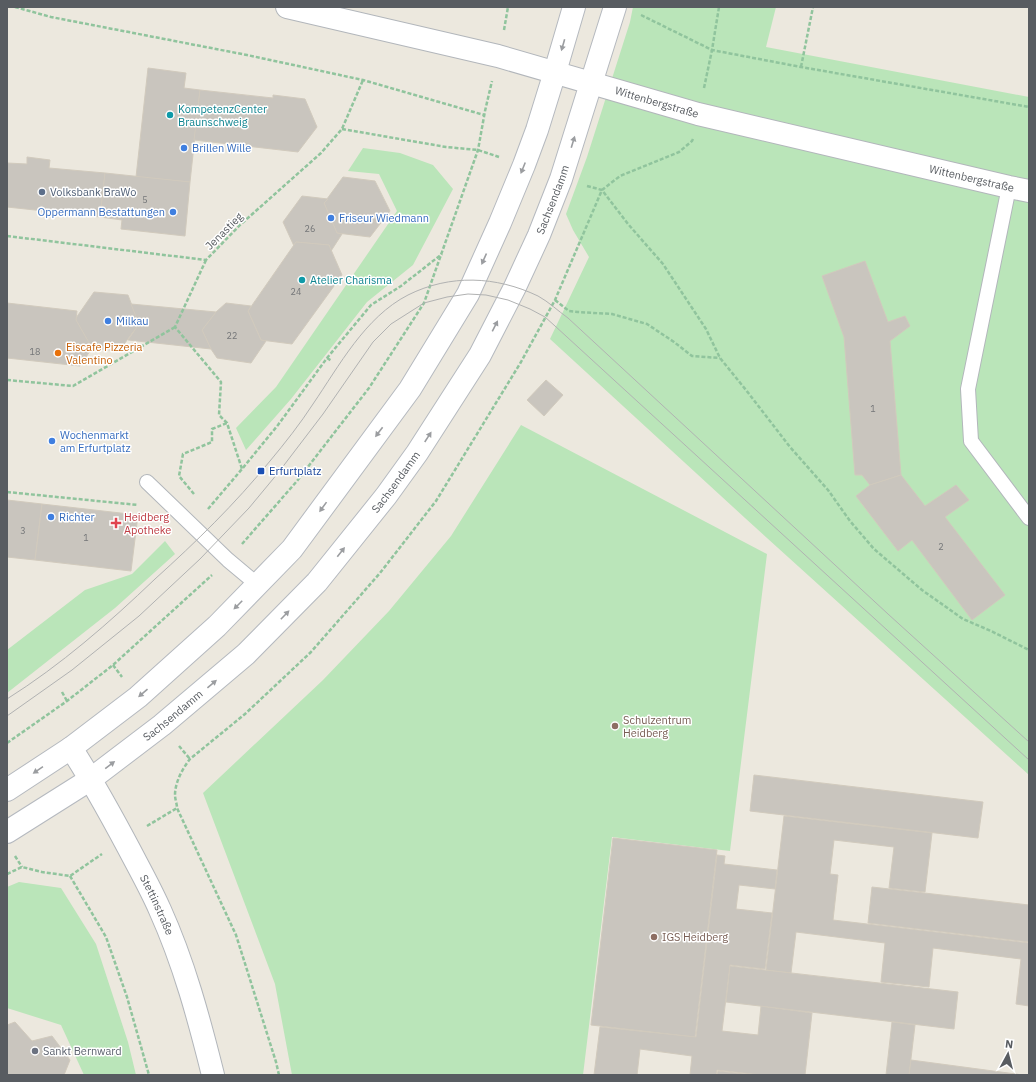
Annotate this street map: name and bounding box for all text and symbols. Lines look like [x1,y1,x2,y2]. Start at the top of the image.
one-way arrow [560,39,566,51]
street label: Wittenbergstraße [613,83,700,121]
place label: KompetenzCenter Braunschweig [178,102,267,129]
marker: KompetenzCenter Braunschweig [165,110,175,120]
one-way arrow [570,135,576,147]
place label: Brillen Wille [192,141,251,155]
marker: Brillen Wille [179,143,189,153]
street label: Wittenbergstraße [928,162,1015,195]
one-way arrow [520,163,526,174]
street label: Sachsendamm [533,163,572,236]
place label: Volksbank BraWo [50,185,136,199]
marker: Volksbank BraWo [37,187,47,197]
house number: 5 [142,194,148,205]
place label: Oppermann Bestattungen [37,205,165,219]
marker: Oppermann Bestattungen [168,207,178,217]
street label: Jenastieg [202,209,246,253]
place label: Friseur Wiedmann [339,211,429,225]
marker: Friseur Wiedmann [326,213,336,223]
house number: 26 [305,223,315,234]
one-way arrow [481,254,487,265]
place label: Atelier Charisma [310,273,392,287]
marker: Atelier Charisma [297,275,307,285]
house number: 24 [291,286,301,297]
place label: Milkau [116,314,149,328]
marker: Milkau [103,316,113,326]
one-way arrow [492,320,498,331]
house number: 22 [227,330,237,341]
place label: Eiscafe Pizzeria Valentino [66,340,142,367]
house number: 18 [30,346,40,357]
marker: Eiscafe Pizzeria Valentino [53,348,63,358]
house number: 1 [870,403,876,414]
one-way arrow [375,426,383,437]
place label: Wochenmarkt am Erfurtplatz [60,428,131,455]
one-way arrow [424,431,431,443]
marker: Wochenmarkt am Erfurtplatz [47,436,57,446]
street label: Sachsendamm [368,448,423,516]
place label: Erfurtplatz [269,464,321,478]
marker: Erfurtplatz [256,466,266,476]
one-way arrow [319,501,327,512]
place label: Richter [59,510,94,524]
place label: Heidberg Apotheke [124,510,171,537]
marker: Richter [46,512,56,522]
marker: Heidberg Apotheke [111,518,121,528]
house number: 3 [20,525,26,536]
house number: 1 [83,532,89,543]
house number: 2 [938,541,944,552]
one-way arrow [337,546,346,557]
one-way arrow [233,600,243,610]
one-way arrow [280,610,290,620]
one-way arrow [206,679,217,688]
street label: Sachsendamm [140,687,206,744]
one-way arrow [137,688,148,697]
place label: Schulzentrum Heidberg [623,713,691,740]
marker: Schulzentrum Heidberg [610,721,620,731]
one-way arrow [105,761,115,769]
one-way arrow [33,766,43,774]
street label: Stettinstraße [137,872,177,937]
place label: IGS Heidberg [662,930,728,944]
marker: IGS Heidberg [649,932,659,942]
north arrow [988,1034,1028,1074]
text: N [1004,1037,1014,1052]
place label: Sankt Bernward [43,1044,122,1058]
marker: Sankt Bernward [30,1046,40,1056]

